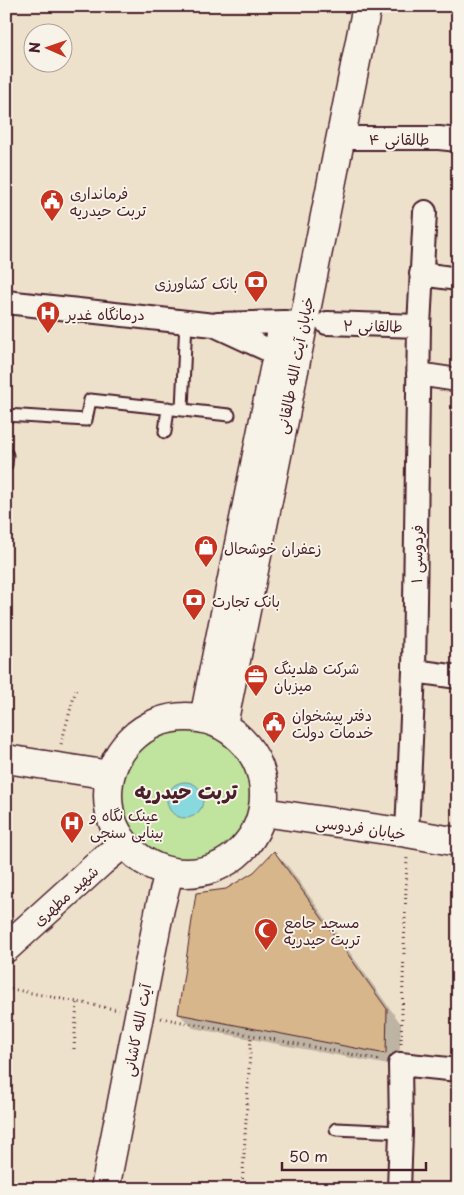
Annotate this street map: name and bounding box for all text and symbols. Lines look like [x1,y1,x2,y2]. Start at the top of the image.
north arrow [22,22,72,72]
text: N [24,42,45,53]
street label: طالقانی ۴ [369,127,429,150]
place label: فرمانداری تربت حیدریه [70,181,147,221]
public building icon: فرمانداری تربت حیدریه [39,188,65,222]
bank icon: بانک کشاورزی [243,269,269,303]
place label: بانک کشاورزی [155,271,238,294]
street label: خیابان آیت الله طالقانی [269,294,319,436]
hospital icon: درمانگاه غدیر [35,300,61,334]
place label: درمانگاه غدیر [64,302,145,325]
street label: طالقانی ۲ [343,313,403,337]
street label: فردوسی ۱ [404,524,428,584]
shop icon: زعفران خوشحال [193,534,219,568]
place label: زعفران خوشحال [224,536,321,559]
bank icon: بانک تجارت [181,587,207,621]
place label: بانک تجارت [212,589,280,612]
place label: شرکت هلدینگ میزبان [274,656,359,696]
office icon: شرکت هلدینگ میزبان [243,663,269,697]
place label: دفتر پیشخوان خدمات دولت [292,703,373,743]
public building icon: دفتر پیشخوان خدمات دولت [261,710,287,744]
district label: تربت حیدریه [135,776,238,806]
place label: عینک نگاه و بینایی سنجی [89,803,164,843]
street label: خیابان فردوسی [315,809,407,845]
hospital icon: عینک نگاه و بینایی سنجی [59,810,85,844]
street label: شهید مطهری [27,859,103,931]
place label: مسجد جامع تربت حیدریه [284,910,361,950]
mosque icon: مسجد جامع تربت حیدریه [253,917,279,951]
street label: آیت الله کاشانی [116,980,156,1078]
scale bar [282,1140,425,1172]
text: 50 m [289,1144,328,1167]

